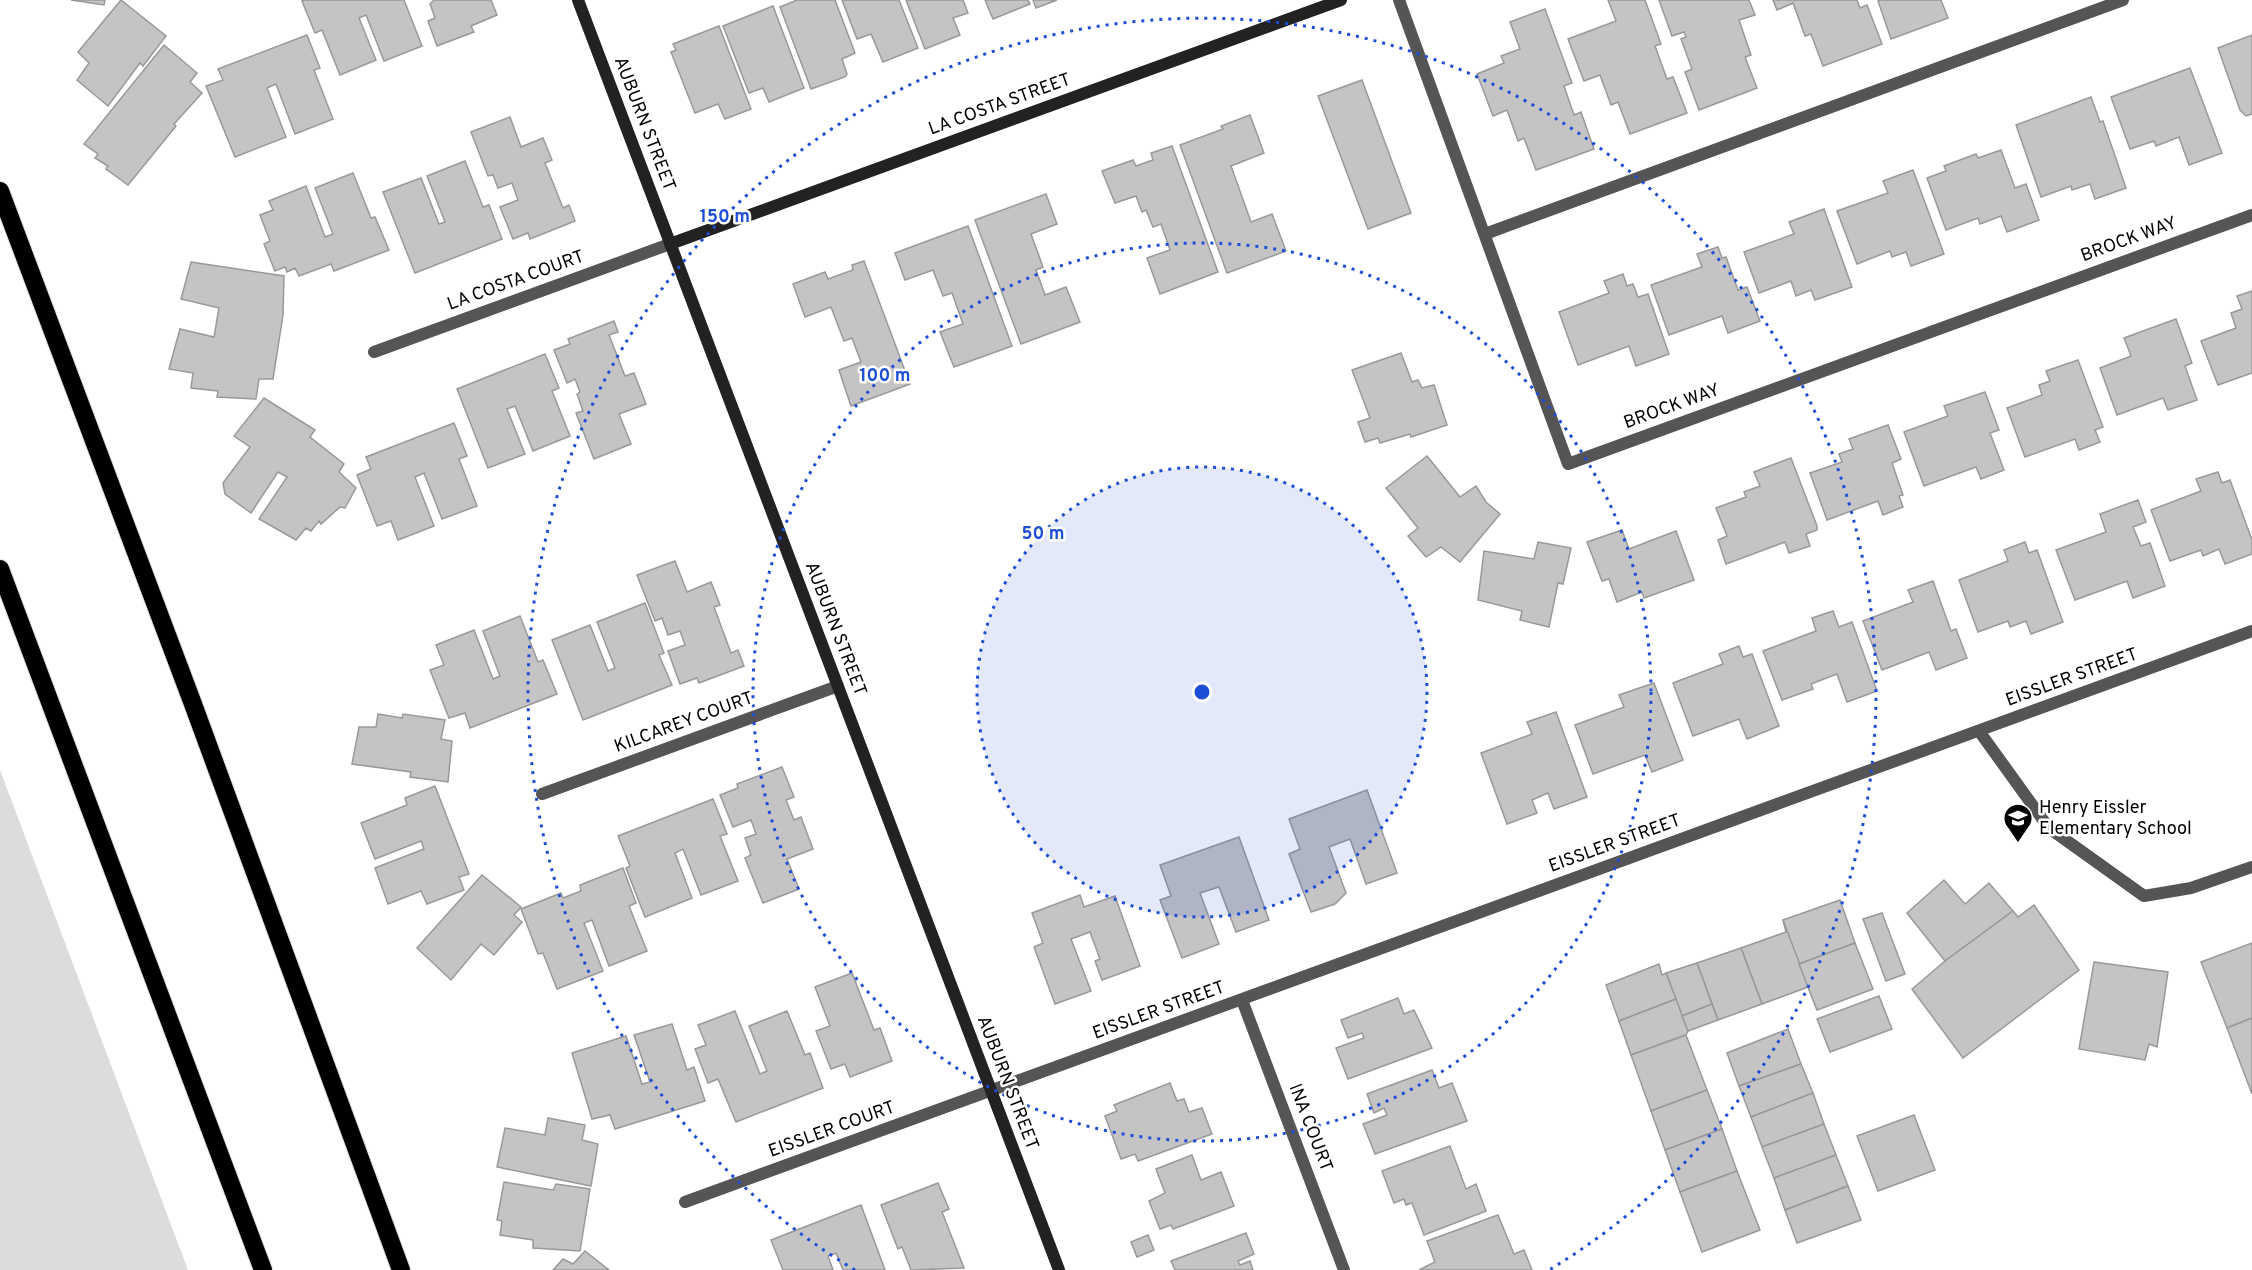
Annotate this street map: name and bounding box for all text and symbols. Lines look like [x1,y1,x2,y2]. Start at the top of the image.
street label: AUBURN STREET [608,54,680,194]
street label: LA COSTA STREET [926,69,1074,141]
text: 150 m [700,206,750,229]
street label: BROCK WAY [2078,212,2180,268]
street label: LA COSTA COURT [444,246,588,316]
text: 100 m [859,365,911,388]
street label: BROCK WAY [1621,379,1723,435]
text: 50 m [1021,523,1065,546]
street label: AUBURN STREET [799,559,871,699]
street label: EISSLER STREET [2003,643,2141,713]
centre of rings [1192,682,1212,702]
street label: KILCAREY COURT [611,687,757,759]
place label: Henry Eissler Elementary School [2039,797,2192,841]
school or university icon: Henry Eissler Elementary School [2002,802,2034,844]
street label: EISSLER STREET [1546,809,1684,879]
street label: EISSLER STREET [1090,976,1228,1046]
street label: AUBURN STREET [971,1013,1043,1153]
street label: INA COURT [1283,1081,1337,1175]
street label: EISSLER COURT [765,1096,899,1164]

